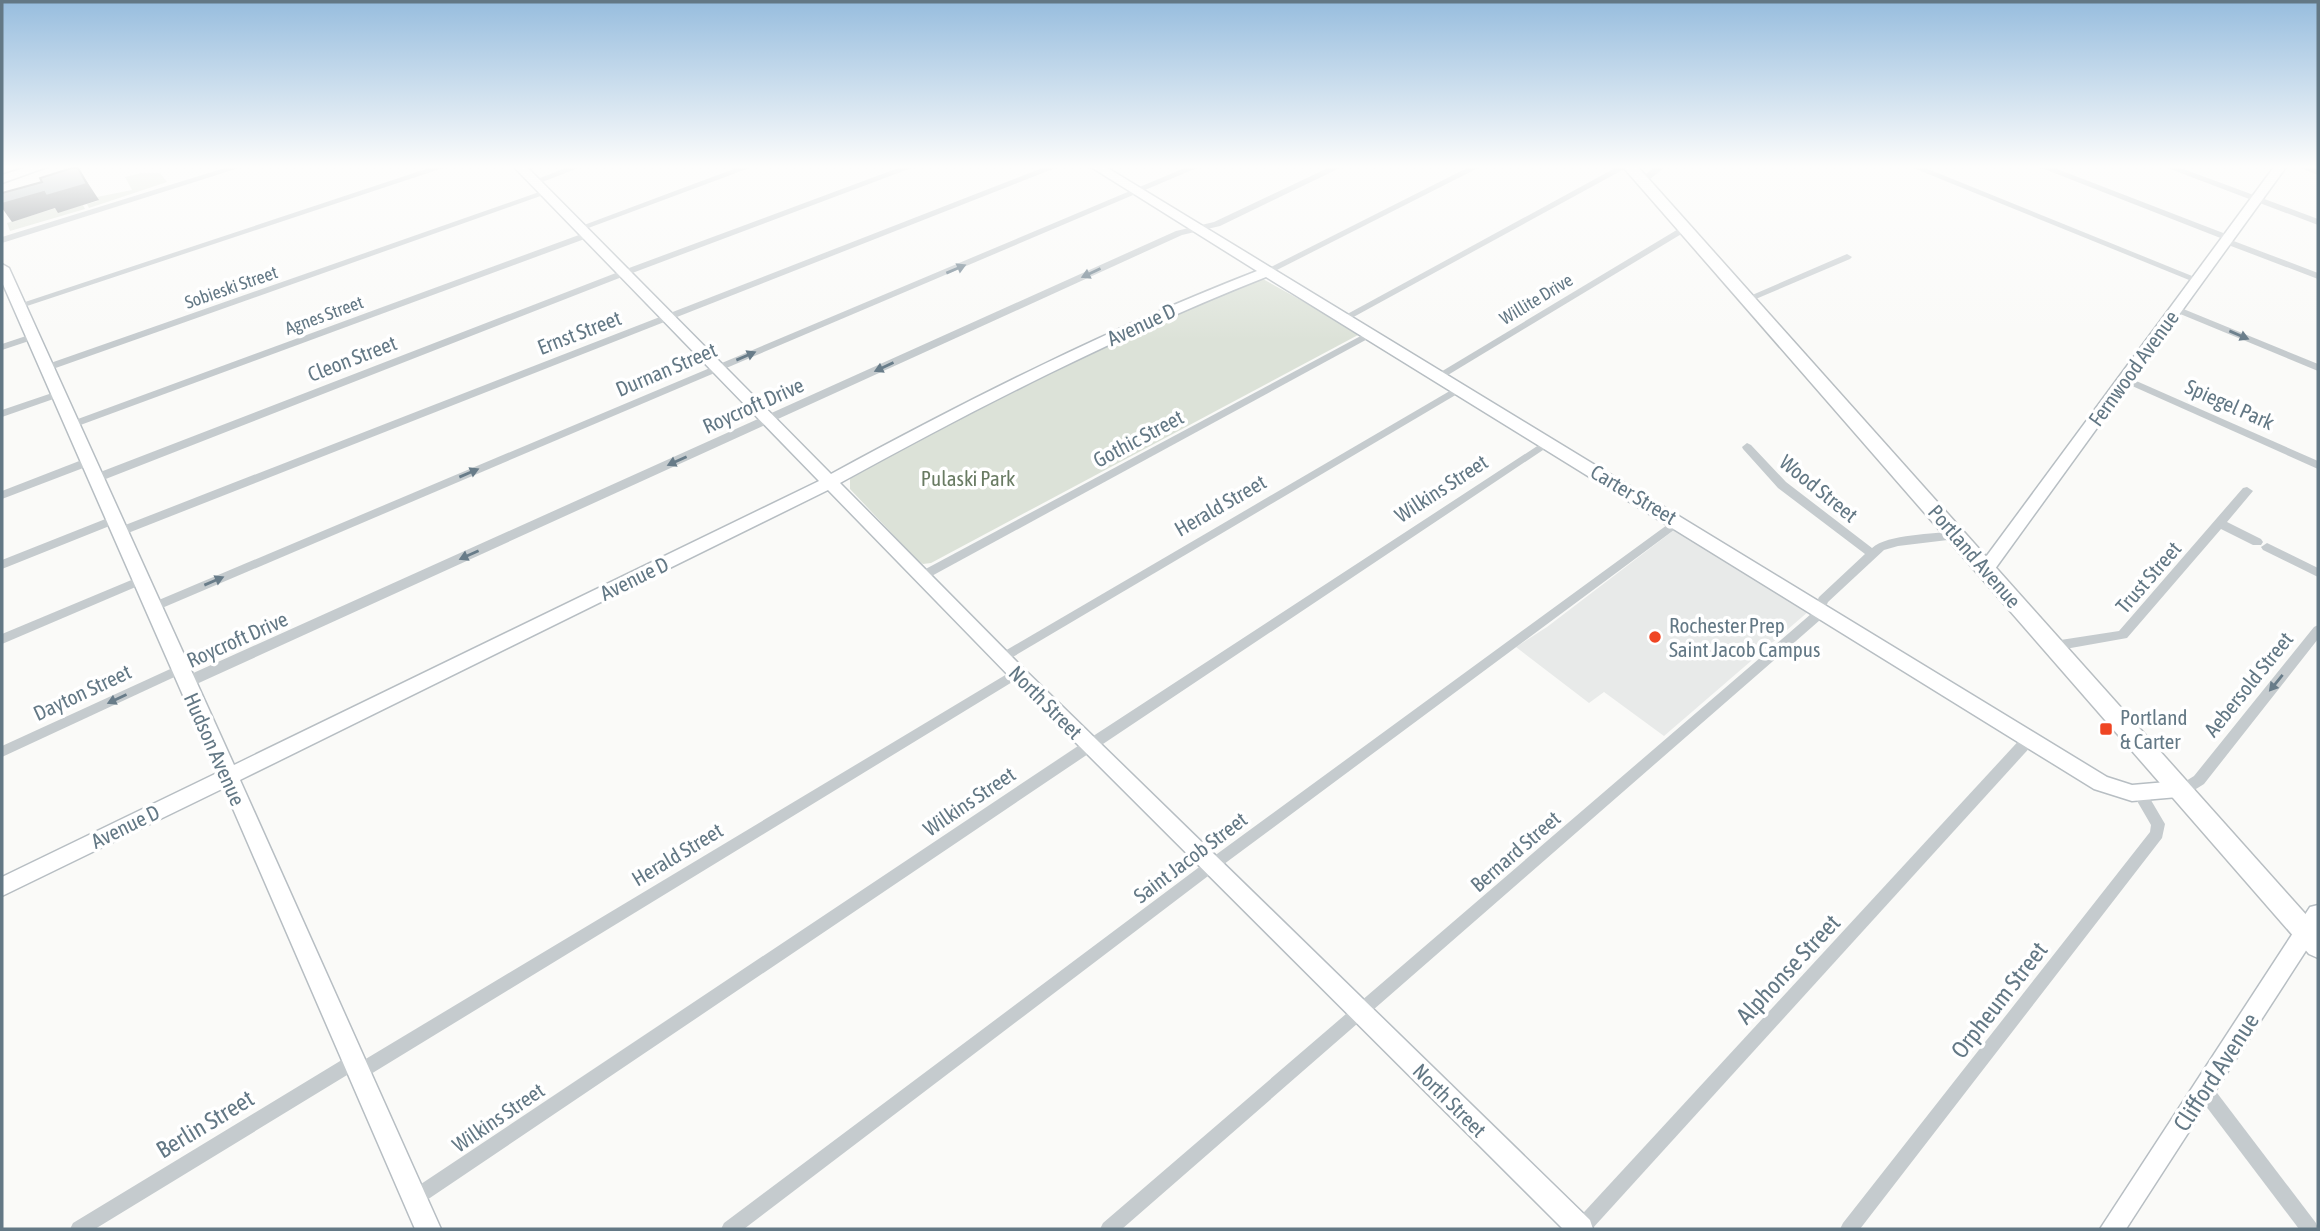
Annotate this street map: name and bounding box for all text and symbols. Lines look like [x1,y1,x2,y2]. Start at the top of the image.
street label: Sobieski Street [182,261,280,313]
one-way arrow [946,263,967,274]
one-way arrow [1081,267,1101,279]
street label: Willite Drive [1496,269,1576,329]
street label: Agnes Street [282,291,366,339]
street label: Avenue D [1103,298,1179,350]
street label: Ernst Street [534,305,624,359]
street label: Fernwood Avenue [2083,306,2183,430]
street label: Cleon Street [304,330,400,386]
one-way arrow [2229,330,2250,341]
street label: Durnan Street [612,337,720,401]
one-way arrow [736,351,757,362]
one-way arrow [874,361,894,373]
street label: Roycroft Drive [699,372,807,438]
street label: Spiegel Park [2182,374,2278,434]
street label: Gothic Street [1089,404,1187,472]
street label: Wilkins Street [1390,449,1492,527]
street label: Wood Street [1775,449,1863,527]
one-way arrow [667,455,687,467]
street label: Carter Street [1587,459,1681,529]
park label: Pulaski Park [921,466,1015,490]
one-way arrow [459,468,480,479]
street label: Herald Street [1170,469,1270,541]
street label: Portland Avenue [1924,500,2026,612]
street label: Trust Street [2110,536,2186,618]
one-way arrow [459,550,480,561]
street label: Avenue D [596,551,672,605]
one-way arrow [204,575,224,587]
street label: Roycroft Drive [183,606,291,672]
place label: Rochester Prep Saint Jacob Campus [1669,613,1820,661]
street label: Aebersold Street [2199,627,2297,741]
marker: Rochester Prep Saint Jacob Campus [1647,629,1663,645]
street label: Dayton Street [29,659,135,725]
street label: North Street [1004,660,1088,744]
one-way arrow [2269,674,2283,692]
street label: Hudson Avenue [179,689,251,809]
one-way arrow [107,694,128,705]
place label: Portland & Carter [2120,705,2187,753]
marker: Portland & Carter [2098,721,2114,737]
street label: Wilkins Street [919,762,1019,840]
street label: Avenue D [87,799,163,853]
street label: Bernard Street [1465,806,1565,896]
street label: Saint Jacob Street [1129,807,1251,907]
street label: Herald Street [627,818,727,890]
street label: Alphonse Street [1731,909,1845,1029]
street label: Orpheum Street [1945,937,2053,1063]
street label: Clifford Avenue [2168,1008,2264,1136]
street label: North Street [1408,1058,1492,1142]
street label: Wilkins Street [448,1078,548,1156]
street label: Berlin Street [151,1084,259,1164]

